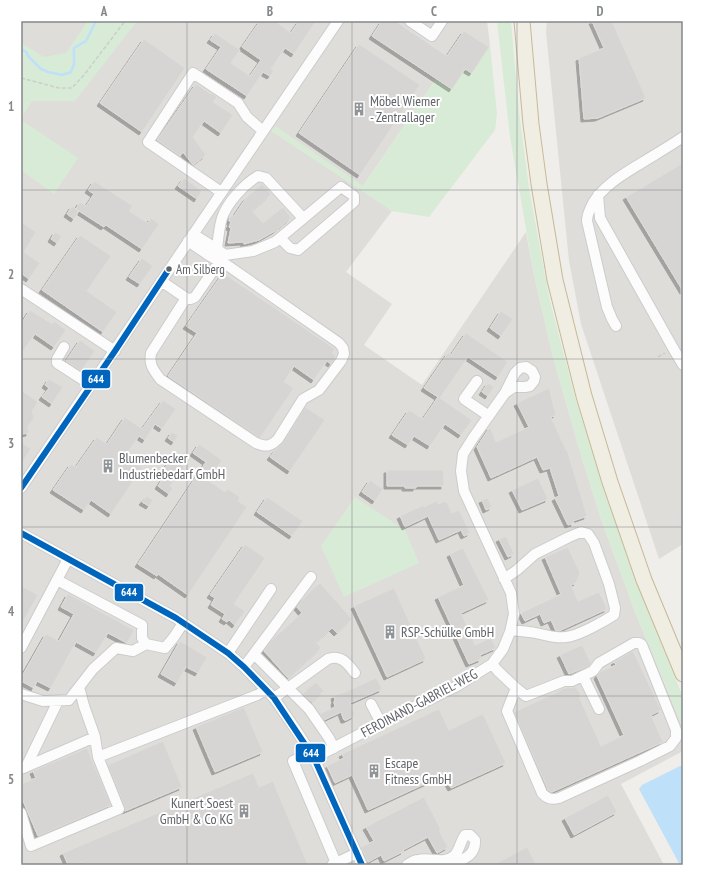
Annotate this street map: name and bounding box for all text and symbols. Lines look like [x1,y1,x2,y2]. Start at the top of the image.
text: A [100,3,108,20]
text: B [267,3,273,20]
text: C [431,3,437,20]
text: D [597,3,604,20]
place label: Möbel Wiemer - Zentrallager [370,92,440,126]
text: 1 [8,98,14,115]
building icon: Möbel Wiemer - Zentrallager [351,101,367,117]
place label: Am Silberg [176,261,225,278]
marker: Am Silberg [164,264,174,274]
text: 2 [8,266,14,283]
line badge: 644 [81,369,111,389]
text: 644 [88,372,105,386]
text: 3 [8,435,14,452]
place label: Blumenbecker Industriebedarf GmbH [119,449,225,483]
building icon: Blumenbecker Industriebedarf GmbH [100,458,116,474]
line badge: 644 [114,583,144,602]
text: 644 [121,585,138,599]
text: 4 [8,603,15,620]
place label: RSP-Schülke GmbH [401,623,494,641]
building icon: RSP-Schülke GmbH [382,624,398,640]
street label: FERDINAND-GABRIEL-WEG [358,665,481,741]
line badge: 644 [295,743,326,763]
text: 644 [303,746,320,760]
place label: Escape Fitness GmbH [385,754,452,788]
building icon: Escape Fitness GmbH [366,763,382,779]
text: 5 [8,771,14,788]
place label: Kunert Soest GmbH & Co KG [160,794,233,828]
building icon: Kunert Soest GmbH & Co KG [236,803,252,819]

